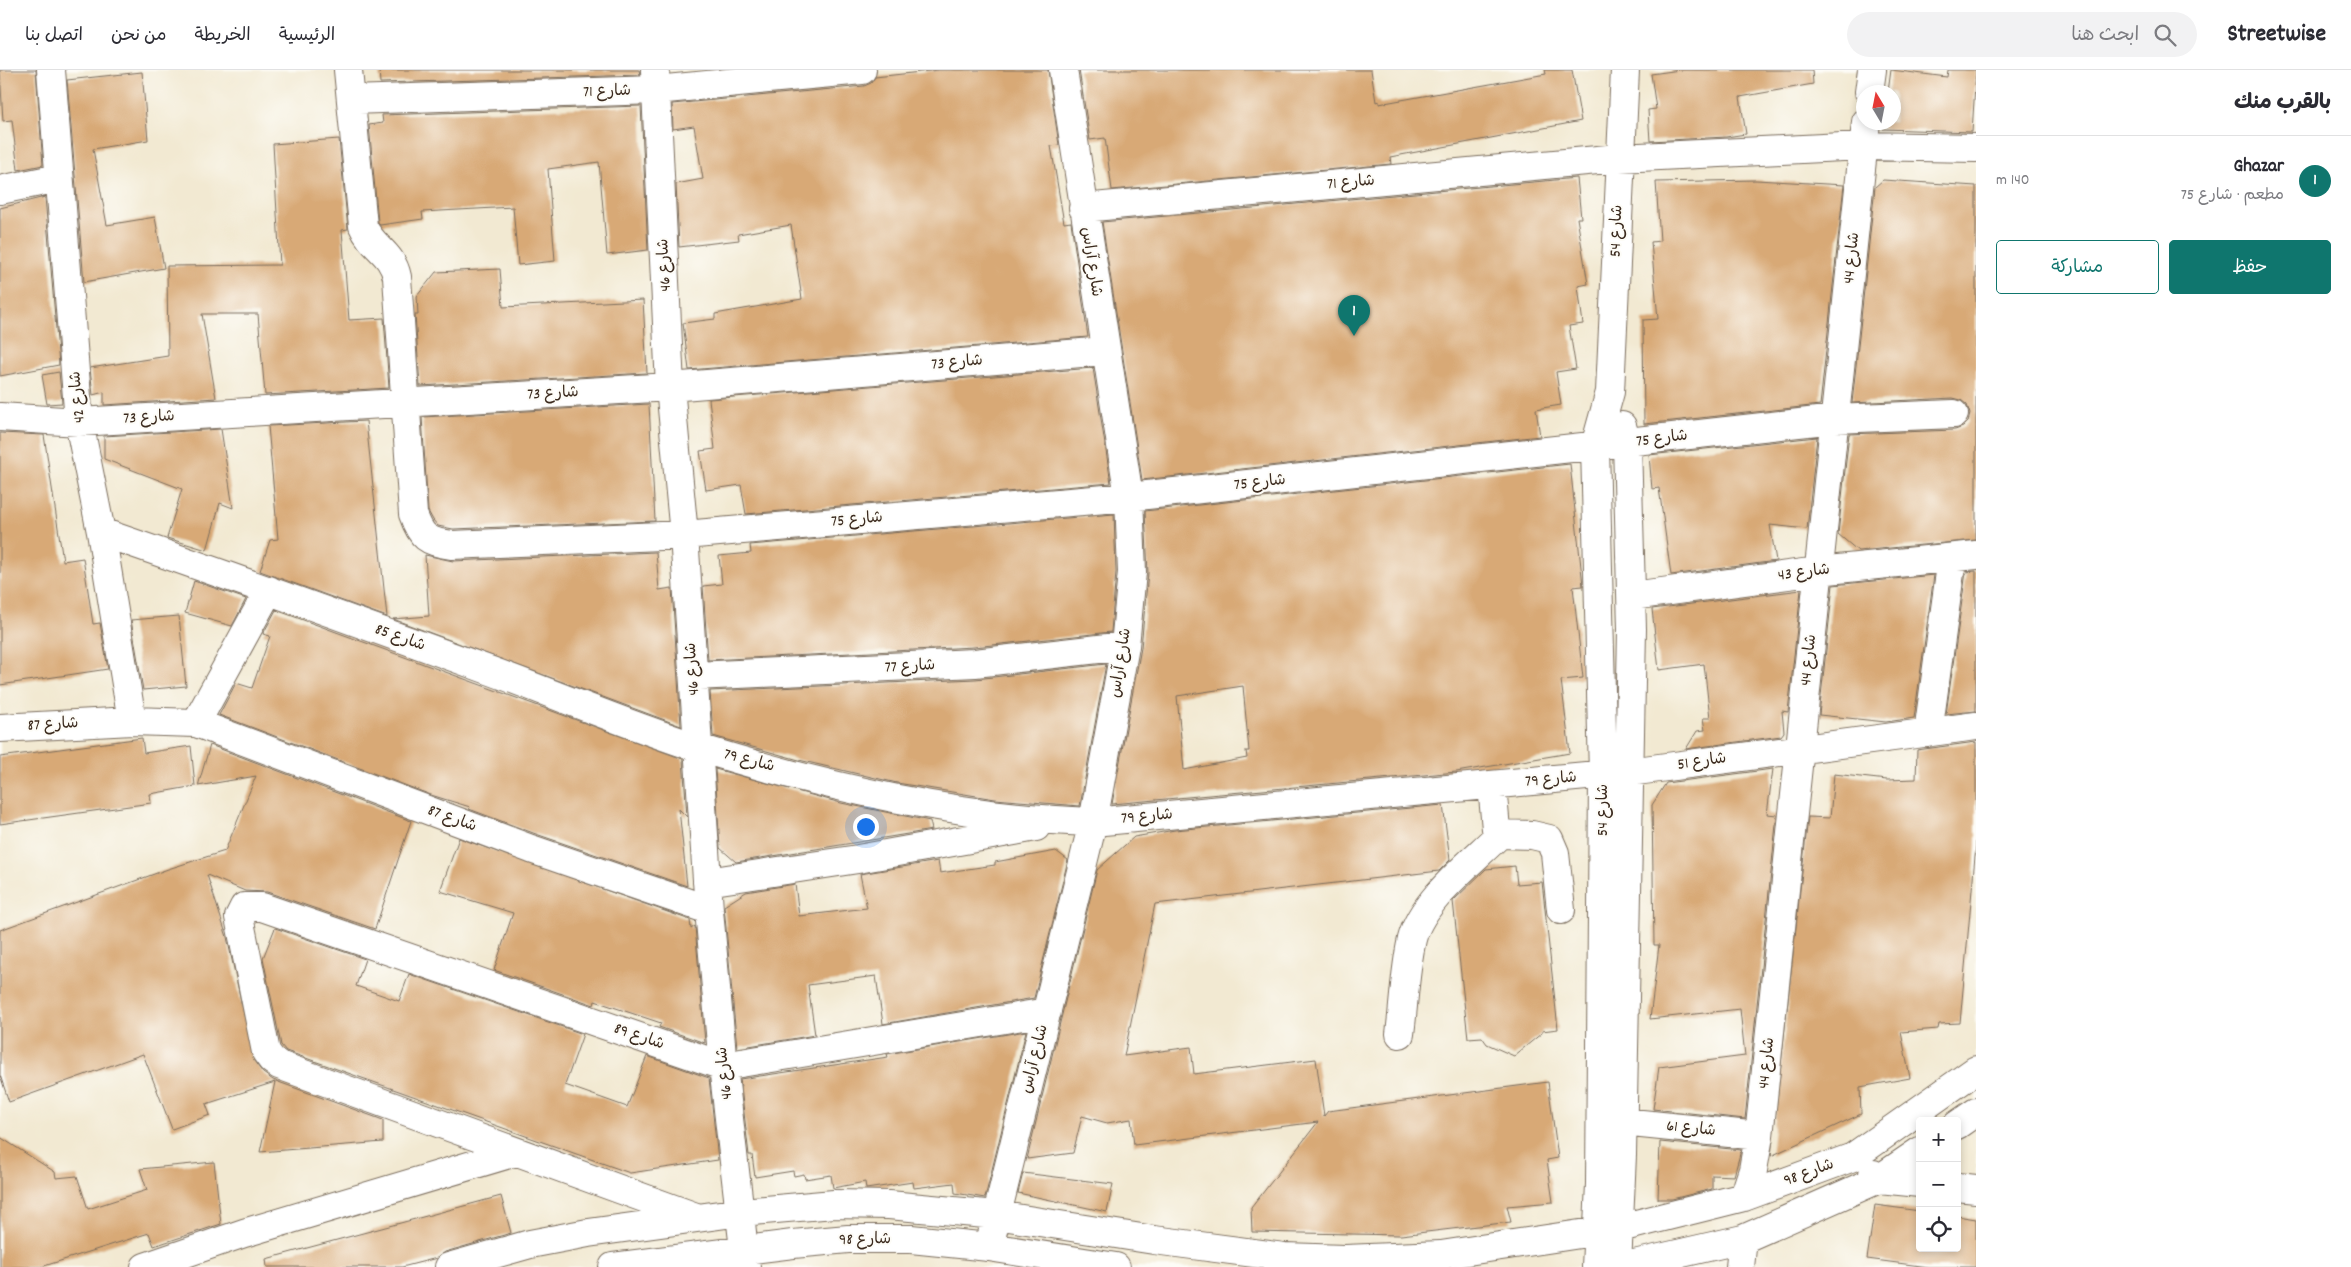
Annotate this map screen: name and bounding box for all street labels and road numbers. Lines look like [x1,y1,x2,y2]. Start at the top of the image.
street label: شارع 71 [583,80,631,104]
street label: شارع 71 [1326,169,1376,197]
street label: شارع 54 [1605,204,1629,258]
street label: شارع آراس [1074,225,1108,299]
street label: شارع 44 [1838,231,1866,285]
street label: شارع 46 [652,238,678,292]
street label: شارع 73 [930,349,984,377]
street label: شارع 42 [64,370,92,424]
street label: شارع 73 [527,381,579,407]
street label: شارع 73 [123,405,175,431]
street label: شارع 75 [1635,424,1689,454]
street label: شارع 75 [1233,469,1287,497]
street label: شارع 75 [830,506,884,534]
street label: شارع 43 [1777,558,1831,588]
street label: شارع 85 [372,618,428,658]
street label: شارع آراس [1104,626,1138,700]
street label: شارع 44 [1795,633,1823,687]
street label: شارع 46 [680,642,706,696]
street label: شارع 77 [884,654,936,680]
street label: شارع 87 [27,712,79,738]
street label: شارع 79 [721,743,777,779]
street label: شارع 51 [1676,747,1728,777]
street label: شارع 79 [1524,766,1578,794]
street label: شارع 54 [1592,784,1615,836]
street label: شارع 87 [424,799,480,839]
street label: شارع 79 [1120,803,1174,831]
street label: شارع 89 [611,1018,667,1056]
street label: شارع آراس [1015,1022,1055,1096]
street label: شارع 44 [1753,1036,1781,1090]
street label: شارع 46 [711,1046,739,1100]
street label: شارع 61 [1665,1115,1717,1143]
street label: شارع 98 [1781,1153,1837,1193]
street label: شارع 98 [839,1228,891,1252]

